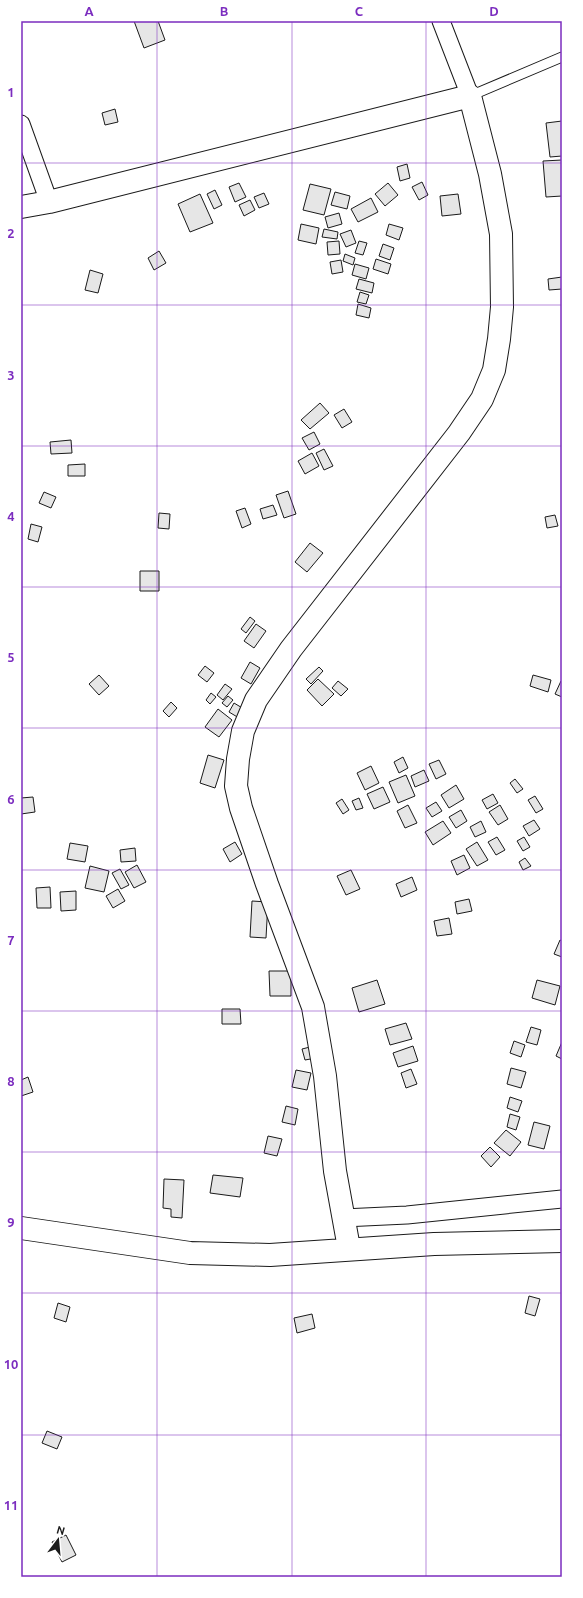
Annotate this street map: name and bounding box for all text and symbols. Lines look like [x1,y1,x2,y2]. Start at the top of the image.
text: A [84,4,94,18]
text: B [220,4,229,18]
text: C [355,4,364,18]
text: D [489,4,499,18]
text: 1 [7,85,15,99]
text: 2 [7,226,15,240]
text: 3 [7,368,15,382]
text: 4 [7,509,15,523]
text: 5 [7,650,15,664]
text: 6 [7,792,15,806]
text: 7 [7,933,15,947]
text: 8 [7,1074,15,1088]
text: 9 [7,1215,15,1229]
text: 10 [4,1357,18,1371]
text: 11 [4,1498,18,1512]
north arrow [38,1520,78,1560]
text: N [55,1523,66,1537]

